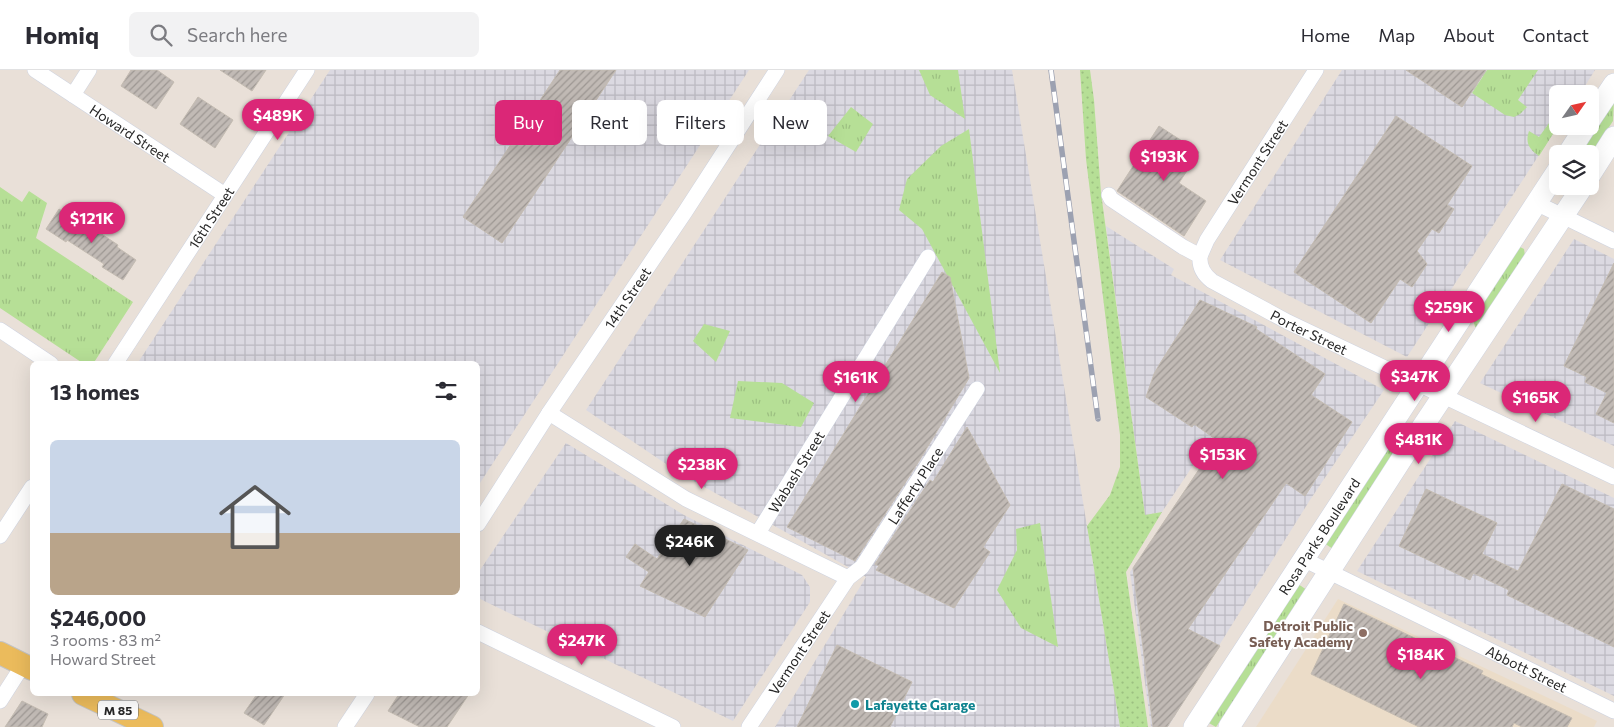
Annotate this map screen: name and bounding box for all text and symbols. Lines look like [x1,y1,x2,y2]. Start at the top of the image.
search box [129,12,479,57]
text: Homiq [25,20,99,49]
icon: search [147,21,175,49]
text: Search here [187,23,288,46]
text: Home [1301,24,1350,46]
text: Map [1378,24,1415,46]
text: About [1443,24,1495,46]
text: Contact [1523,24,1589,46]
north arrow [1549,85,1599,135]
map controls [1549,85,1599,195]
pin: $489K [243,98,313,141]
street label: Howard Street [87,100,174,165]
chip: Buy [495,100,562,145]
chip: Rent [572,100,647,145]
chip: Filters [657,100,744,145]
chip: New [754,100,827,145]
text: $489K [253,105,303,124]
street label: Vermont Street [1223,116,1291,208]
pin: $193K [1129,140,1199,182]
button: layers [1549,145,1599,195]
text: $193K [1141,146,1187,165]
street label: 16th Street [184,183,237,252]
pin: $121K [57,202,127,244]
text: $121K [70,208,114,227]
street label: 14th Street [600,264,654,332]
pin: $259K [1414,290,1484,333]
text: $259K [1425,297,1473,316]
street label: Porter Street [1268,306,1351,358]
pin: $161K [821,360,891,403]
pin: $347K [1380,360,1450,402]
text: $347K [1391,366,1439,385]
text: $161K [834,367,878,386]
icon: filters [432,377,460,405]
text: 13 homes [50,379,140,404]
pin: $165K [1501,380,1571,423]
text: $165K [1513,387,1559,406]
pin: $481K [1384,422,1454,465]
street label: Wabash Street [764,427,828,516]
text: $481K [1395,429,1443,448]
pin: $153K [1188,438,1258,480]
street label: Lafferty Place [884,444,946,527]
text: $153K [1200,444,1246,463]
pin: $238K [667,448,737,490]
text: $238K [678,454,726,473]
icon: home [210,472,300,562]
street label: Rosa Parks Boulevard [1274,475,1363,598]
pin: $246K [655,524,725,567]
text: $246K [666,531,714,550]
text: $246,000 [50,605,146,630]
street label: Vermont Street [765,606,833,698]
place label: Detroit Public Safety Academy [1249,617,1353,650]
pin: $247K [547,624,617,666]
marker: Detroit Public Safety Academy [1357,627,1369,639]
text: 3 rooms · 83 m² [50,630,161,649]
text: $247K [558,630,606,649]
pin: $184K [1386,638,1456,680]
street label: Abbott Street [1483,641,1570,695]
text: $184K [1397,644,1445,663]
text: Howard Street [50,649,156,668]
place label: Lafayette Garage [865,696,975,713]
marker: Lafayette Garage [849,698,861,710]
road number: M 85 [98,700,138,720]

